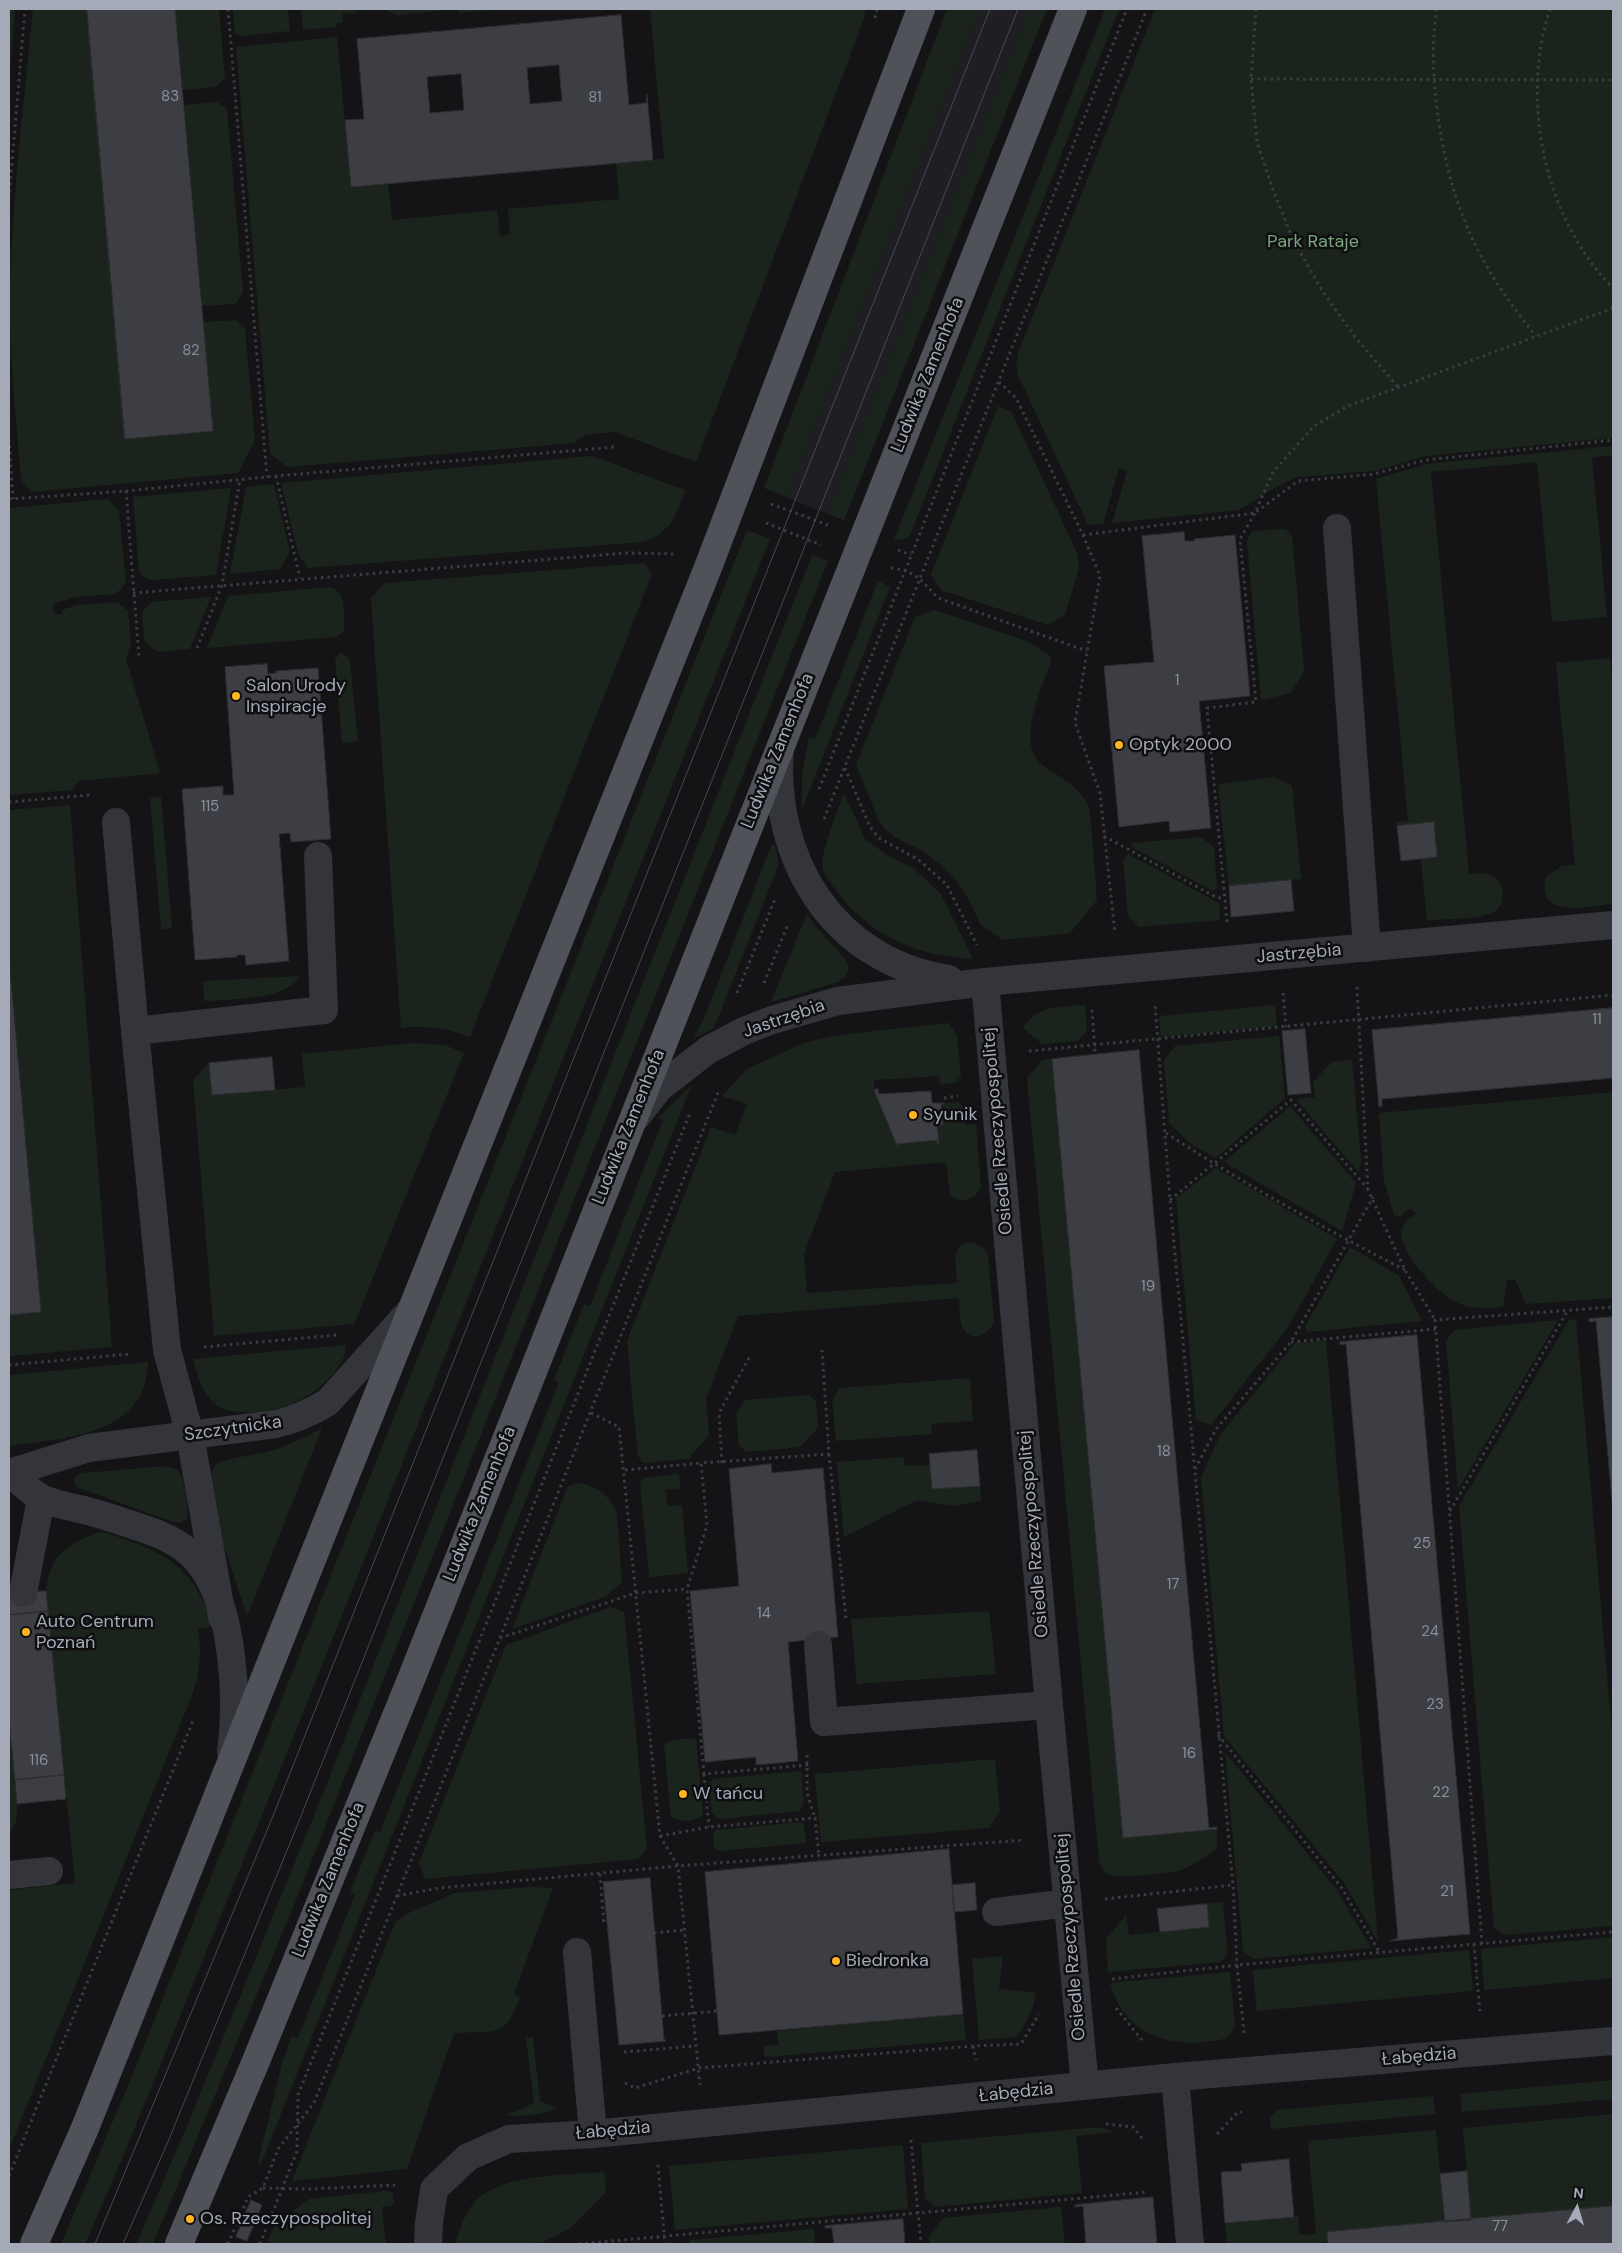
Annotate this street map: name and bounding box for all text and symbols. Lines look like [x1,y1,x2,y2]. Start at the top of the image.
house number: 83 [161,88,179,106]
house number: 81 [588,89,602,107]
park label: Park Rataje [1267,231,1359,253]
street label: Ludwika Zamenhofa [887,294,969,456]
house number: 82 [182,342,200,360]
street label: Ludwika Zamenhofa [737,670,819,832]
house number: 1 [1175,672,1179,690]
place label: Salon Urody Inspiracje [246,675,346,718]
marker: Salon Urody Inspiracje [230,690,242,702]
place label: Optyk 2000 [1129,734,1232,756]
marker: Optyk 2000 [1113,739,1125,751]
house number: 115 [201,798,219,816]
street label: Jastrzębia [1256,940,1342,968]
street label: Jastrzębia [740,995,828,1043]
house number: 11 [1592,1011,1602,1029]
street label: Osiedle Rzeczypospolitej [978,1026,1018,1236]
street label: Ludwika Zamenhofa [588,1046,670,1208]
place label: Syunik [923,1104,977,1126]
marker: Syunik [907,1109,919,1121]
house number: 19 [1141,1278,1155,1296]
street label: Szczytnicka [183,1411,283,1447]
street label: Ludwika Zamenhofa [439,1423,521,1585]
street label: Osiedle Rzeczypospolitej [1014,1429,1054,1639]
house number: 18 [1157,1443,1171,1461]
house number: 25 [1413,1535,1431,1553]
house number: 17 [1167,1576,1179,1594]
house number: 14 [757,1605,771,1623]
place label: Auto Centrum Poznań [36,1611,154,1654]
house number: 24 [1421,1623,1439,1641]
marker: Auto Centrum Poznań [20,1626,32,1638]
house number: 23 [1426,1696,1444,1714]
house number: 16 [1182,1745,1196,1763]
house number: 116 [30,1752,48,1770]
place label: W tańcu [693,1783,763,1805]
house number: 22 [1432,1784,1450,1802]
marker: W tańcu [677,1788,689,1800]
street label: Ludwika Zamenhofa [288,1799,370,1961]
street label: Osiedle Rzeczypospolitej [1051,1832,1091,2042]
house number: 21 [1440,1883,1454,1901]
place label: Biedronka [846,1950,929,1972]
marker: Biedronka [830,1955,842,1967]
street label: Łabędzia [1381,2043,1457,2071]
street label: Łabędzia [978,2078,1054,2108]
street label: Łabędzia [575,2117,651,2145]
north arrow [1552,2183,1602,2233]
text: N [1573,2184,1585,2203]
place label: Os. Rzeczypospolitej [200,2208,372,2230]
marker: Os. Rzeczypospolitej [184,2213,196,2225]
house number: 77 [1492,2218,1508,2236]

